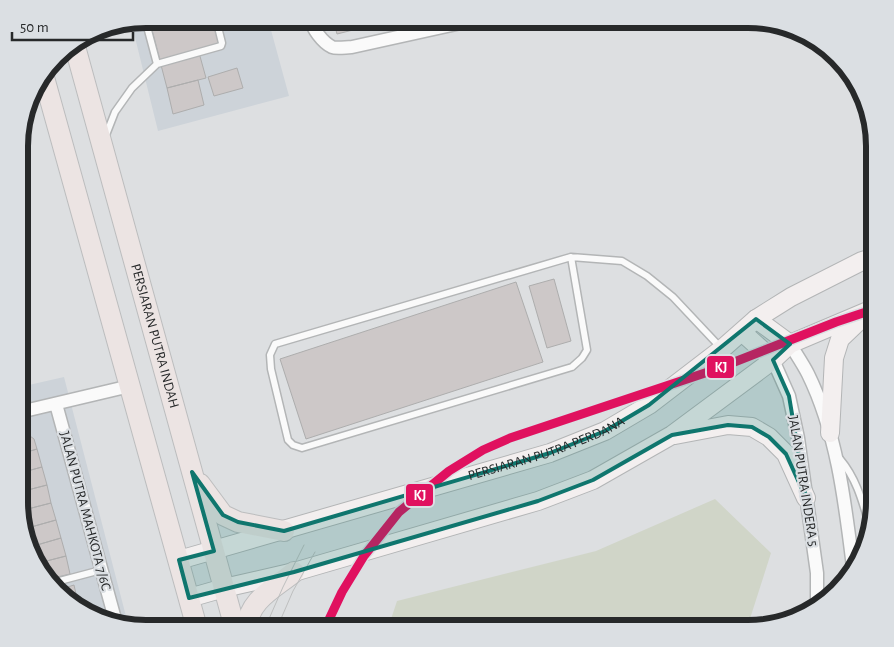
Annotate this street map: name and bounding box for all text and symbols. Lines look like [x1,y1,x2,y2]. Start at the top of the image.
scale bar [12,10,134,42]
text: 50 m [20,20,49,35]
street label: PERSIARAN PUTRA INDAH [128,262,181,410]
line badge: KJ [706,355,735,379]
text: KJ [715,361,727,375]
street label: PERSIARAN PUTRA PERDANA [466,414,627,483]
street label: JALAN PUTRA INDERA 5 [786,415,820,548]
street label: JALAN PUTRA MAHKOTA 7/6C [57,430,113,592]
line badge: KJ [405,483,434,507]
text: KJ [414,489,426,503]

